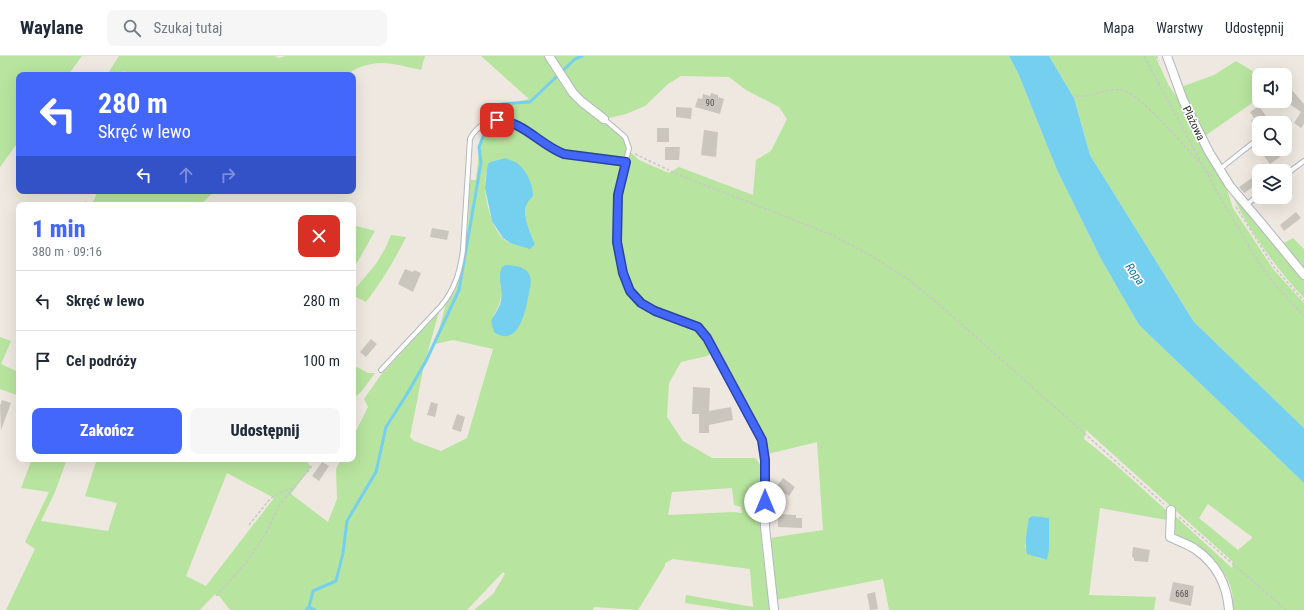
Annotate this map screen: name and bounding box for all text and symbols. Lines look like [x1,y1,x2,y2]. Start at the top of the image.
search box [107,10,387,46]
text: Waylane [20,16,83,39]
icon: search [121,17,143,39]
text: Szukaj tutaj [153,19,222,37]
text: Mapa [1103,20,1134,36]
text: Warstwy [1156,20,1203,36]
text: Udostępnij [1225,20,1284,36]
map controls [1252,68,1292,204]
button: sound [1252,68,1292,108]
text: 280 m [98,87,168,120]
icon: left [32,88,84,140]
house number: 90 [706,98,714,108]
pin [480,103,514,137]
street label: Plażowa [1180,104,1207,143]
icon: arrive [486,109,508,131]
button: search [1252,116,1292,156]
text: Skręć w lewo [98,121,191,142]
icon: left [133,164,155,186]
icon: ahead [175,164,197,186]
icon: right [217,164,239,186]
button: layers [1252,164,1292,204]
text: 1 min [32,215,86,243]
button: close [298,215,340,257]
text: 380 m · 09:16 [32,244,102,259]
water label: Ropa [1123,260,1147,288]
icon: left [32,290,54,312]
text: Skręć w lewo [66,292,145,310]
text: 280 m [303,292,340,310]
icon: arrive [32,350,54,372]
text: Cel podróży [66,352,137,370]
text: 100 m [303,352,340,370]
button: Zakończ [32,408,182,454]
button: Udostępnij [190,408,340,454]
position arrow [744,481,786,523]
house number: 668 [1175,589,1189,599]

